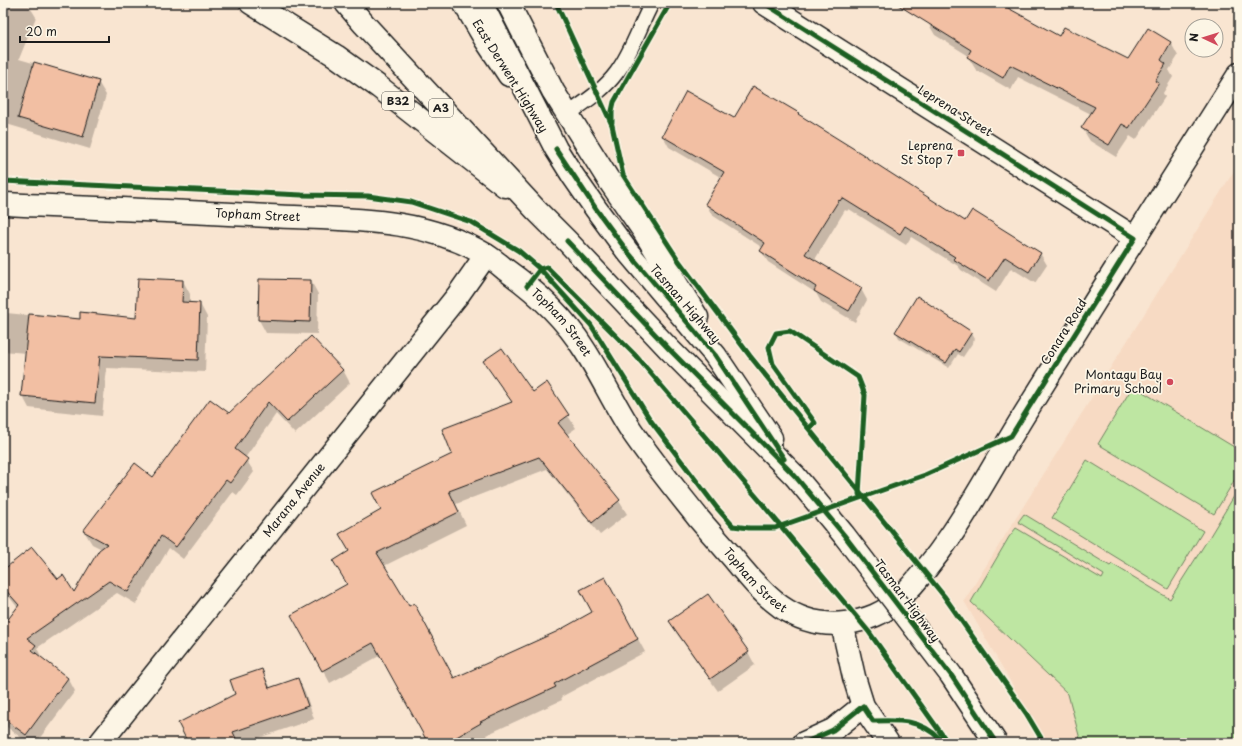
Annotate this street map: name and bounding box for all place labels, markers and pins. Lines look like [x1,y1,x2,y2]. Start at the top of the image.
place label: Leprena St Stop 7 [900,136,954,168]
marker: Leprena St Stop 7 [956,148,966,158]
place label: Montagu Bay Primary School [1074,365,1162,397]
marker: Montagu Bay Primary School [1165,377,1175,387]

